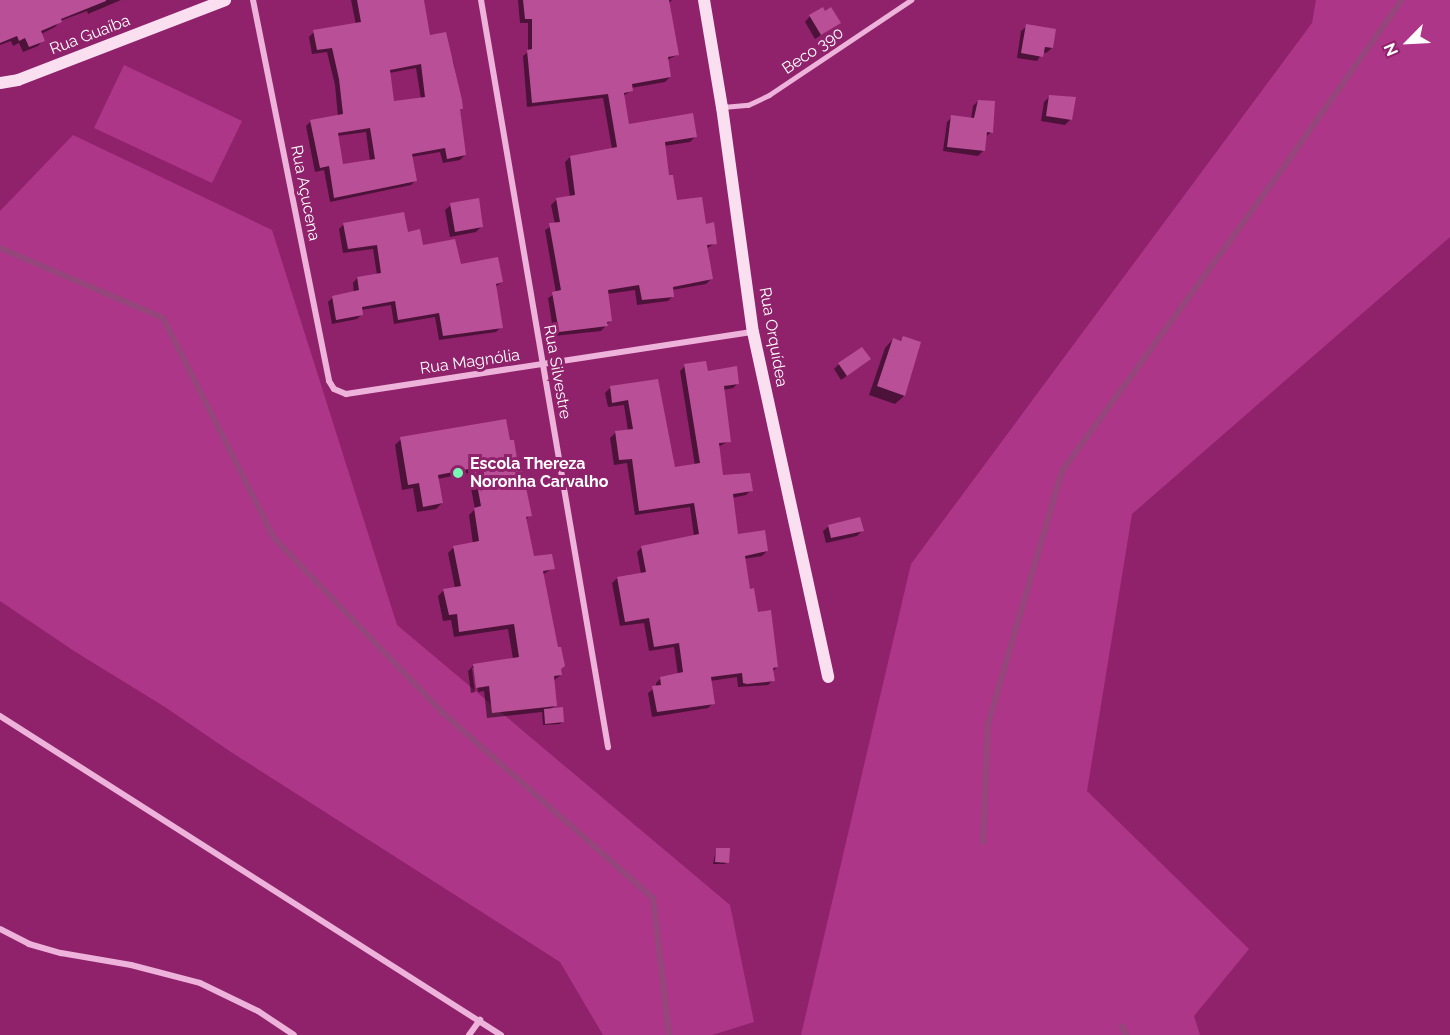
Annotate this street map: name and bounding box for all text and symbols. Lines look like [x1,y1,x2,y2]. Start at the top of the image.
street label: Rua Guaíba [47,11,133,59]
north arrow [1378,12,1438,72]
street label: Beco 390 [779,23,847,79]
text: N [1380,40,1402,59]
street label: Rua Açucena [286,143,324,243]
street label: Rua Orquídea [755,286,791,388]
street label: Rua Silvestre [539,323,575,421]
street label: Rua Magnólia [419,345,521,379]
place label: Escola Thereza Noronha Carvalho [470,454,608,492]
marker: Escola Thereza Noronha Carvalho [451,466,465,480]

